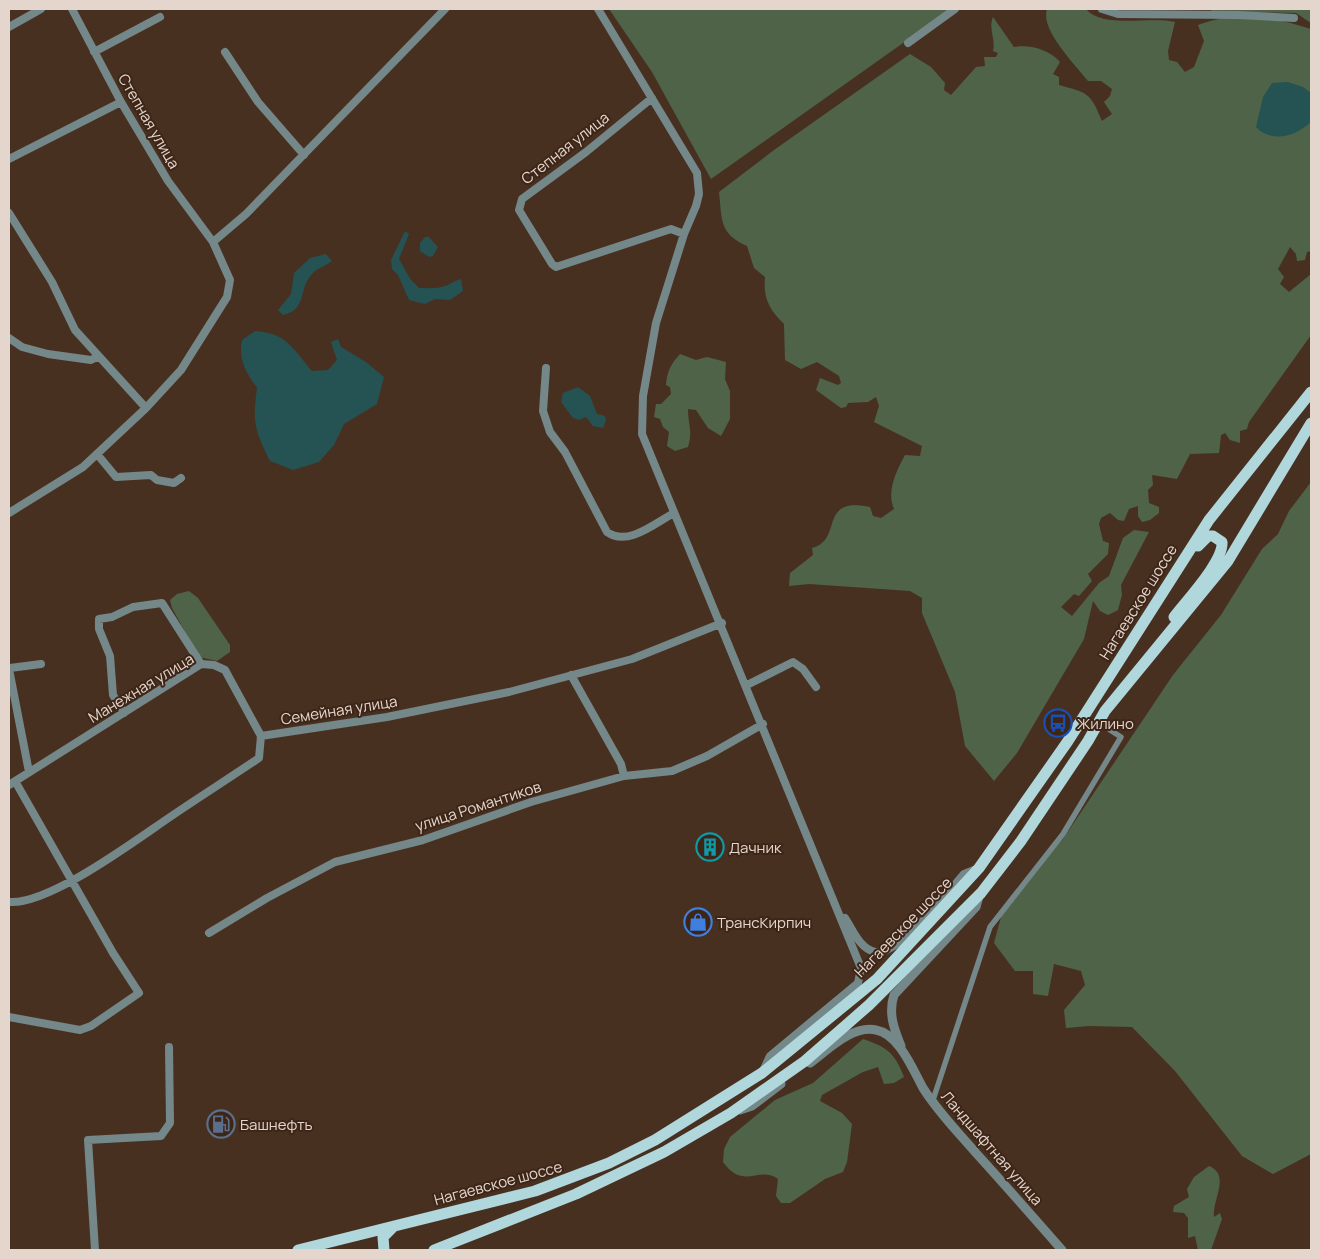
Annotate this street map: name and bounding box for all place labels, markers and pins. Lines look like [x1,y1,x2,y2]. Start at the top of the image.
bus stop icon: Жилино [1043,708,1073,738]
place label: Жилино [1077,713,1134,734]
building icon: Дачник [695,832,725,862]
place label: Дачник [729,837,782,858]
shop icon: ТрансКирпич [683,907,713,937]
place label: ТрансКирпич [717,912,811,933]
fuel station icon: Башнефть [206,1109,236,1139]
place label: Башнефть [240,1114,313,1135]

